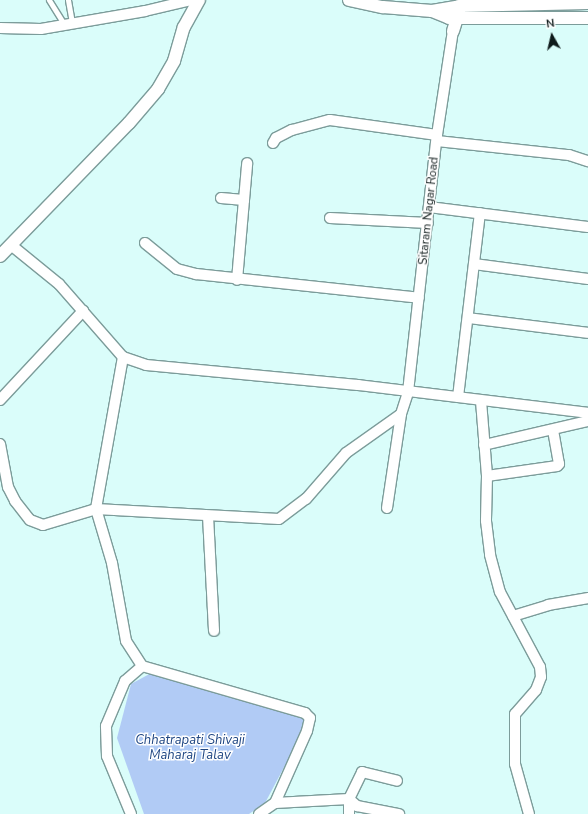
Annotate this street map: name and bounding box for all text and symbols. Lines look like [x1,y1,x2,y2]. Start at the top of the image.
north arrow [532,16,572,56]
text: N [545,16,555,32]
street label: Sitaram Nagar Road [416,156,442,266]
water label: Chhatrapati Shivaji Maharaj Talav [135,733,245,764]

